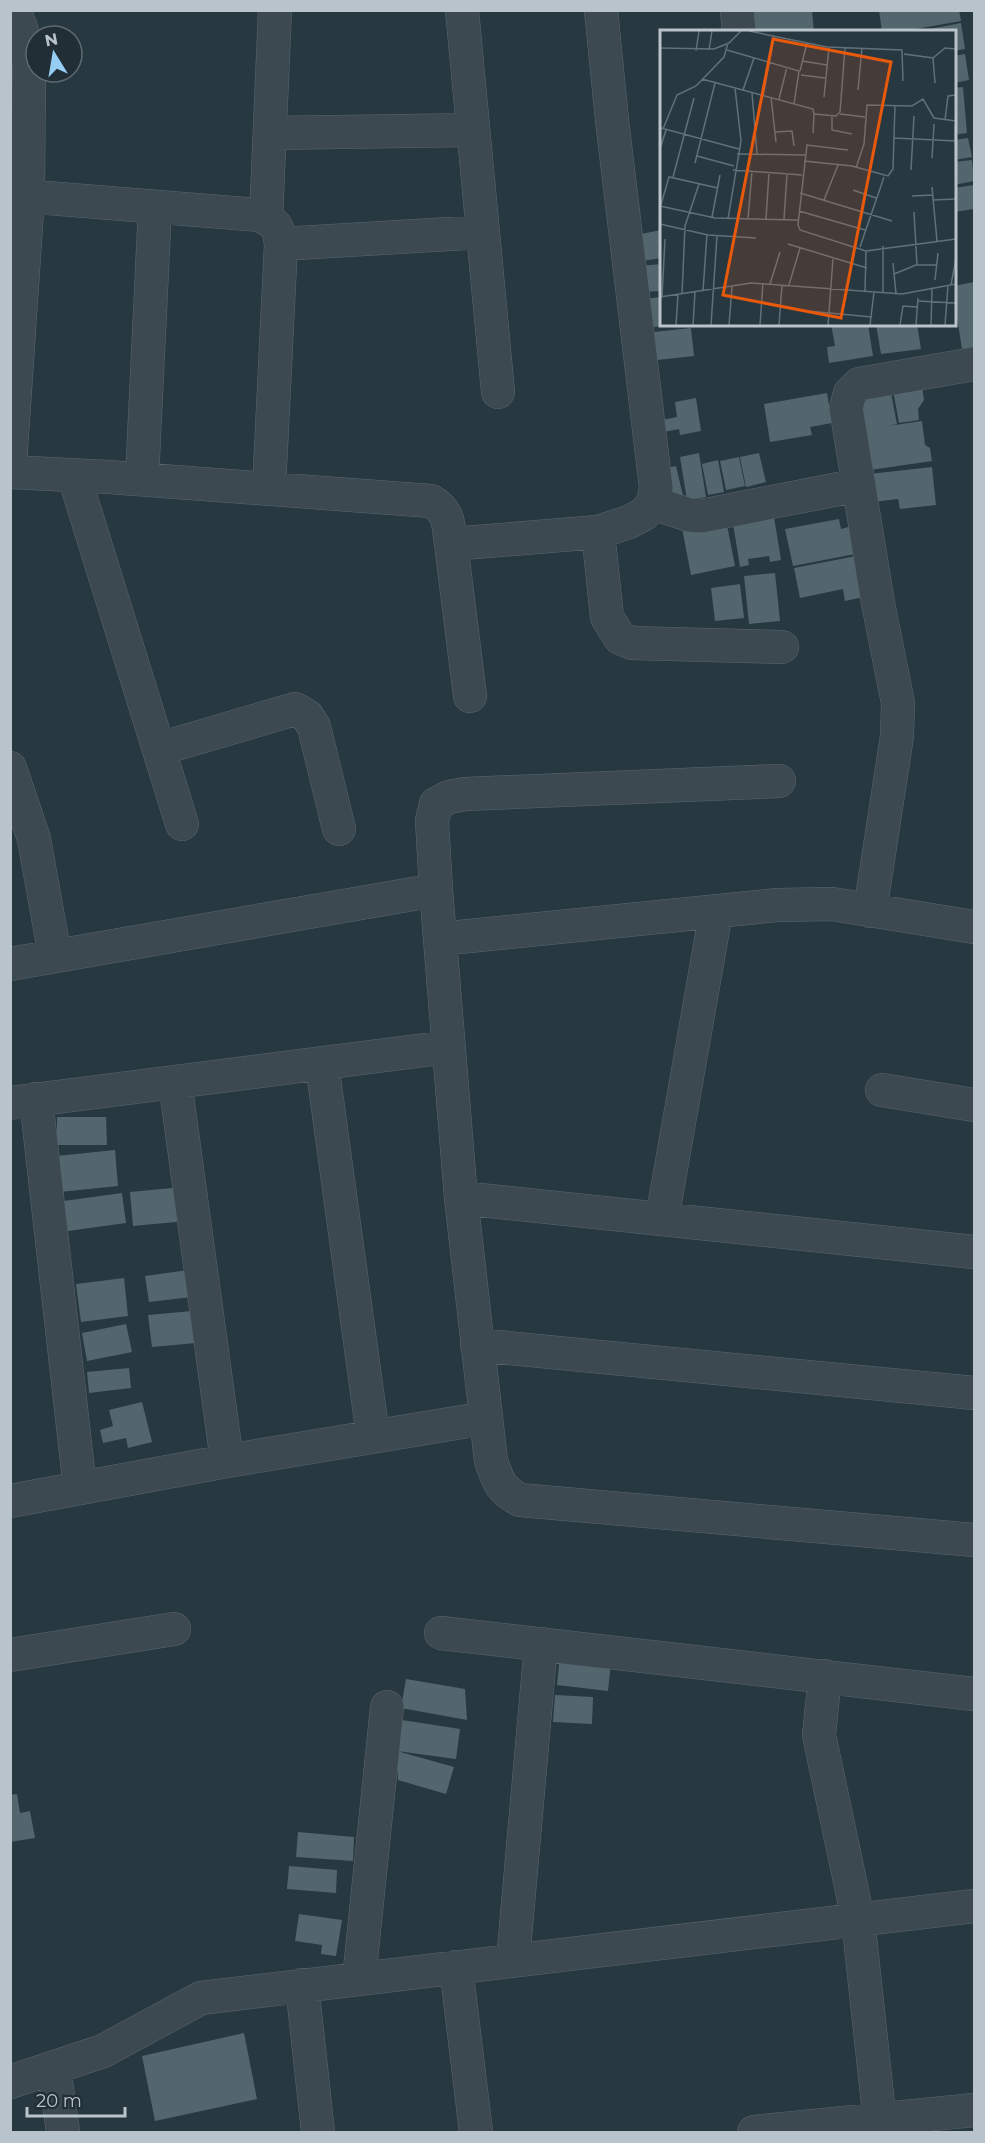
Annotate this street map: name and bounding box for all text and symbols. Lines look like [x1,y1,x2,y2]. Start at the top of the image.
north arrow [24,24,84,84]
text: N [43,29,59,50]
inset map [660,30,955,326]
scale bar [27,2080,124,2118]
text: 20 m [36,2090,82,2112]

